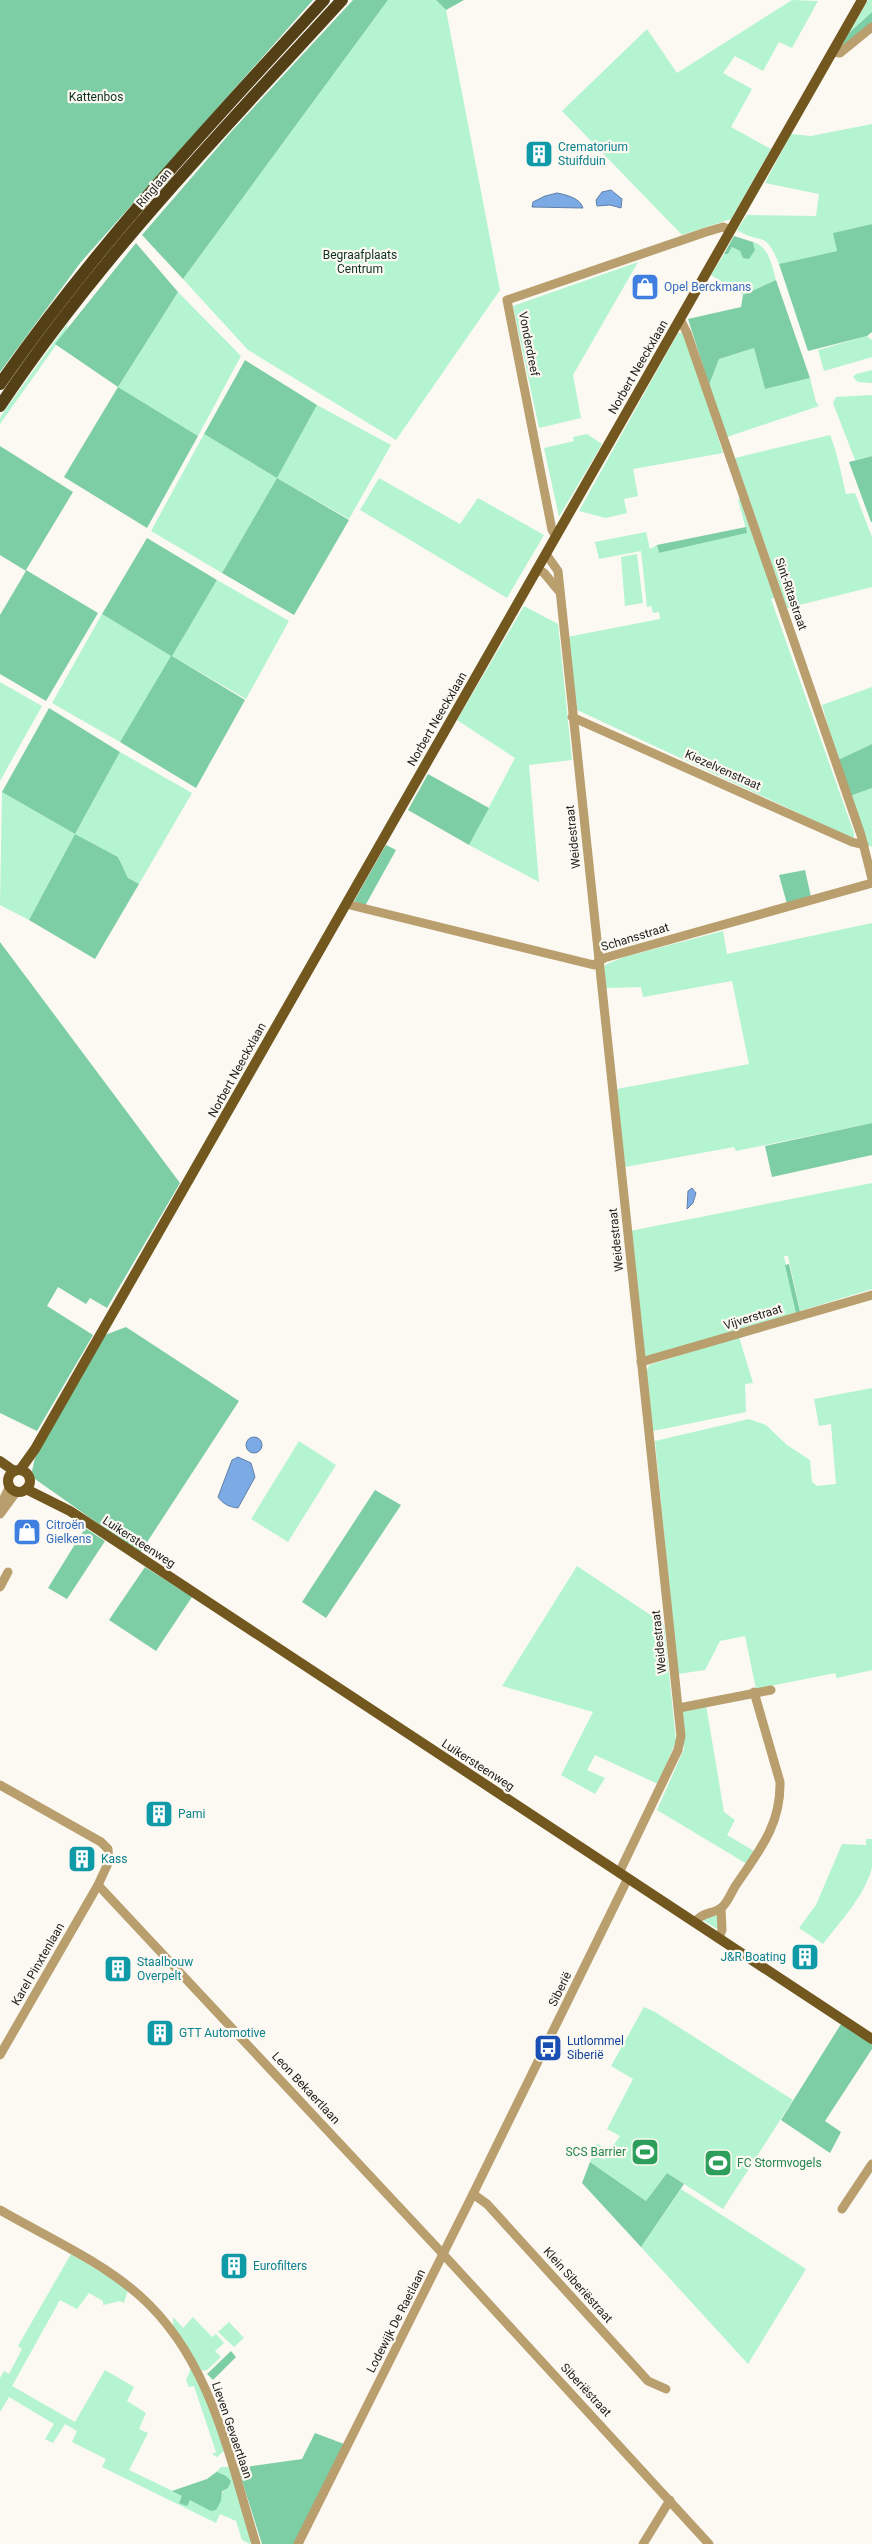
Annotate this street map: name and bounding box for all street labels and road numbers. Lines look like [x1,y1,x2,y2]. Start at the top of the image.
street label: Ringlaan [134,166,174,210]
street label: Vonderdreef [516,310,542,378]
street label: Norbert Neeckxlaan [605,318,671,416]
street label: Sint-Ritastraat [772,556,810,632]
street label: Norbert Neeckxlaan [404,670,470,768]
street label: Kiezelvenstraat [683,747,763,793]
street label: Weidestraat [563,804,583,869]
street label: Schansstraat [599,920,671,954]
street label: Norbert Neeckxlaan [205,1020,269,1120]
street label: Weidestraat [606,1207,626,1272]
street label: Vijverstraat [722,1301,784,1333]
street label: Luikersteenweg [100,1513,178,1571]
street label: Weidestraat [649,1609,669,1674]
street label: Luikersteenweg [439,1736,517,1794]
street label: Karel Pinxtenlaan [9,1920,67,2008]
street label: Siberië [546,1970,574,2008]
street label: Leon Bekaertlaan [269,2049,343,2127]
street label: Klein Siberiëstraat [540,2244,616,2326]
street label: Lodewijk De Raetlaan [364,2267,428,2375]
street label: Siberiëstraat [558,2361,614,2419]
street label: Lieven Gevaertlaan [209,2380,255,2480]

